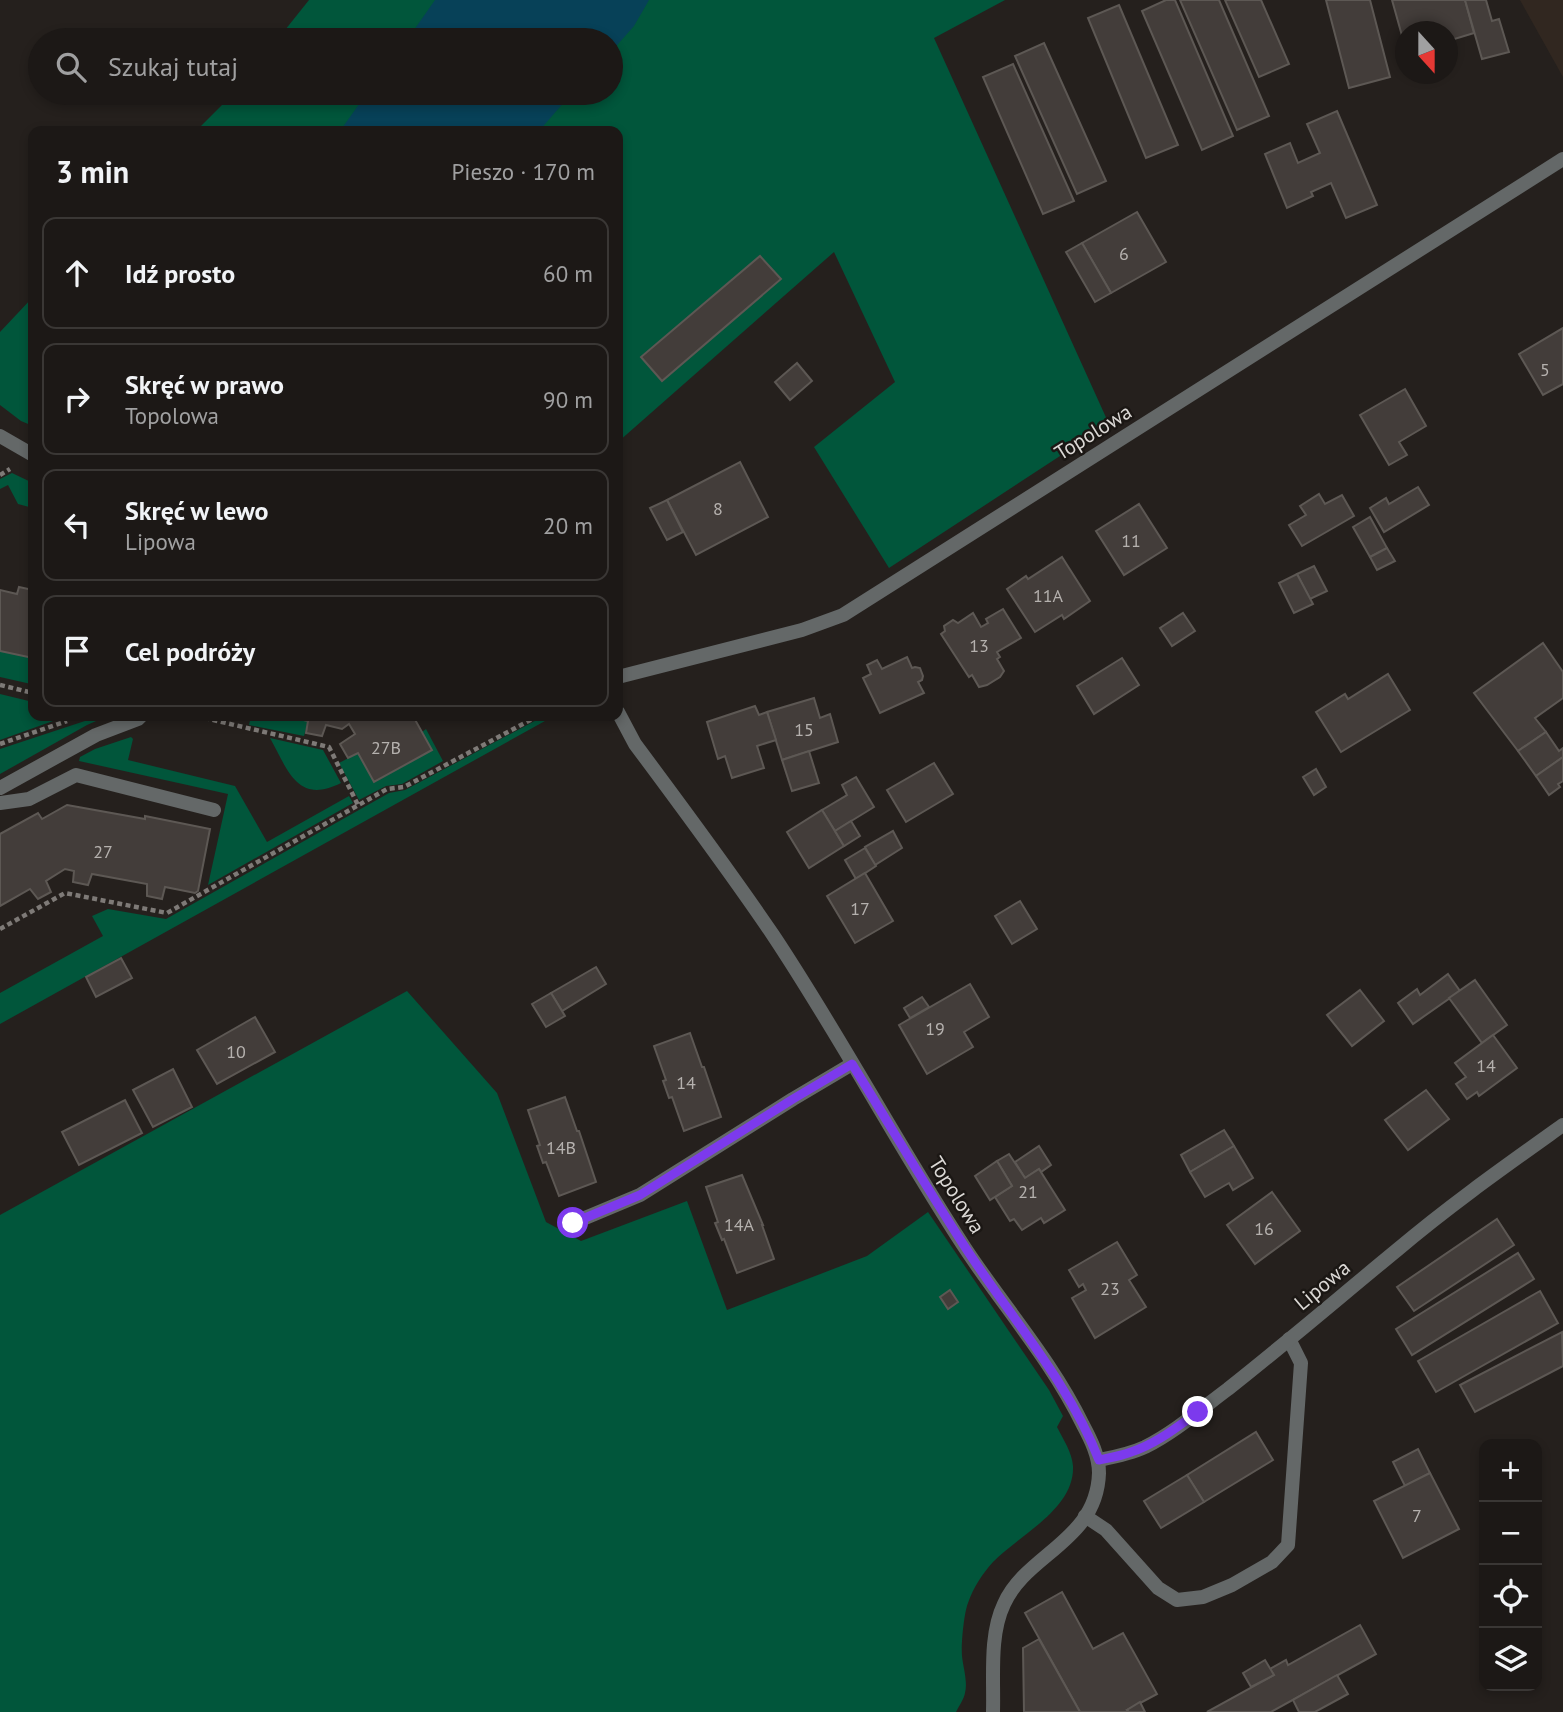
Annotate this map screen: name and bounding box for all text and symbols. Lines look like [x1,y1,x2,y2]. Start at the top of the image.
north arrow [1395,21,1458,84]
search box [28,28,623,105]
icon: search [52,48,90,86]
text: Szukaj tutaj [108,50,238,83]
text: 3 min [56,152,129,191]
text: Pieszo · 170 m [452,157,595,186]
house number: 6 [1119,242,1129,265]
icon: ahead [58,254,96,292]
text: Idź prosto [125,257,235,290]
text: 60 m [543,259,593,288]
house number: 5 [1540,358,1550,381]
text: Skręć w prawo [125,368,284,401]
icon: right [58,380,96,418]
text: 90 m [543,385,593,414]
street label: Topolowa [1049,398,1137,466]
text: Topolowa [125,401,219,430]
text: Skręć w lewo [125,494,269,527]
house number: 8 [713,497,723,520]
icon: left [58,506,96,544]
text: 20 m [543,511,593,540]
text: Lipowa [125,527,196,556]
house number: 11 [1121,529,1141,552]
house number: 11A [1033,584,1064,607]
icon: arrive [58,632,96,670]
house number: 13 [969,634,989,657]
text: Cel podróży [125,635,255,668]
house number: 15 [794,718,814,741]
house number: 27B [371,736,401,759]
house number: 27 [93,840,113,863]
house number: 17 [850,897,870,920]
house number: 19 [925,1017,945,1040]
house number: 10 [226,1040,246,1063]
house number: 14 [1476,1054,1496,1077]
house number: 14 [676,1071,696,1094]
house number: 14B [546,1136,576,1159]
street label: Topolowa [923,1151,991,1239]
house number: 21 [1018,1180,1038,1203]
route start [557,1207,588,1238]
house number: 14A [724,1213,755,1236]
house number: 16 [1254,1217,1274,1240]
street label: Lipowa [1289,1254,1355,1316]
house number: 23 [1100,1277,1120,1300]
route end [1182,1396,1213,1427]
map controls [1479,1439,1542,1691]
button: + [1479,1439,1542,1502]
button: − [1479,1502,1542,1565]
house number: 7 [1412,1504,1422,1527]
button: locate [1479,1565,1542,1628]
button: layers [1479,1628,1542,1691]

